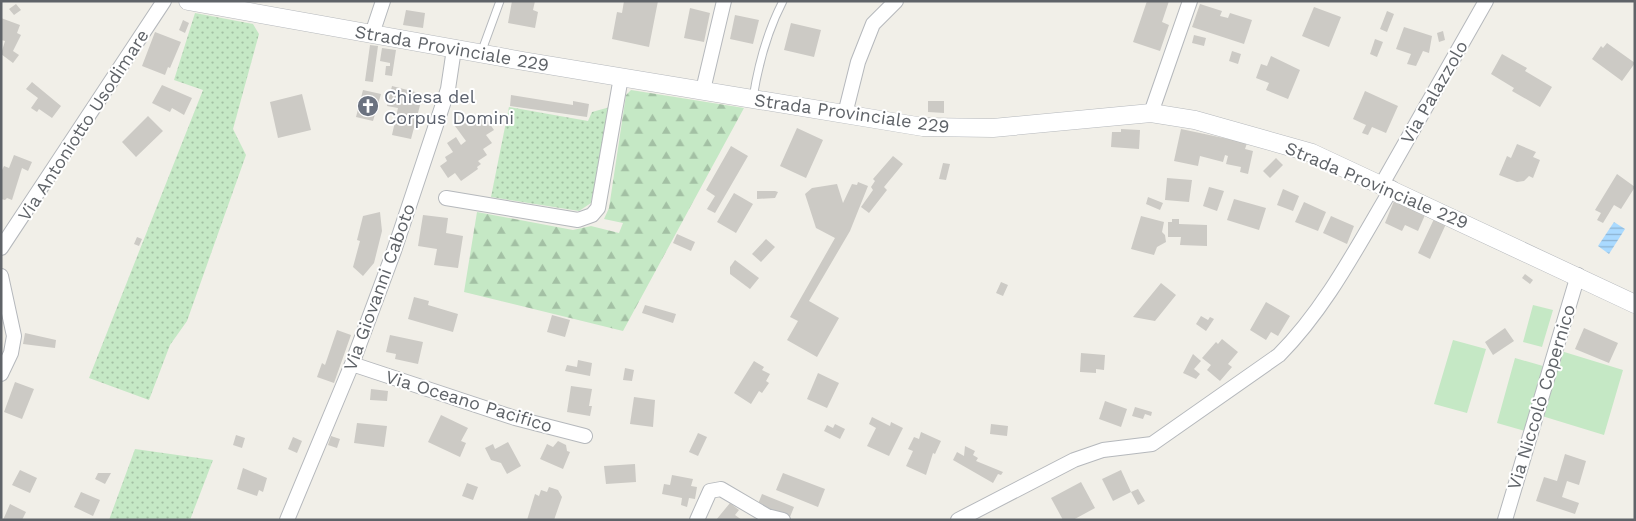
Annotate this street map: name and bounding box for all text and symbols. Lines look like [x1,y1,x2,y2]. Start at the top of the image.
street label: Strada Provinciale 229 [353,21,551,75]
street label: Via Antoniotto Usodimare [13,25,153,225]
street label: Via Palazzolo [1396,37,1472,147]
place label: Chiesa del Corpus Domini [384,86,514,128]
street label: Strada Provinciale 229 [753,89,951,137]
church icon: Chiesa del Corpus Domini [356,94,380,118]
street label: Strada Provinciale 229 [1282,137,1472,233]
street label: Via Giovanni Caboto [339,201,419,373]
street label: Via Niccolò Copernico [1503,302,1579,492]
street label: Via Oceano Pacifico [383,366,555,436]

